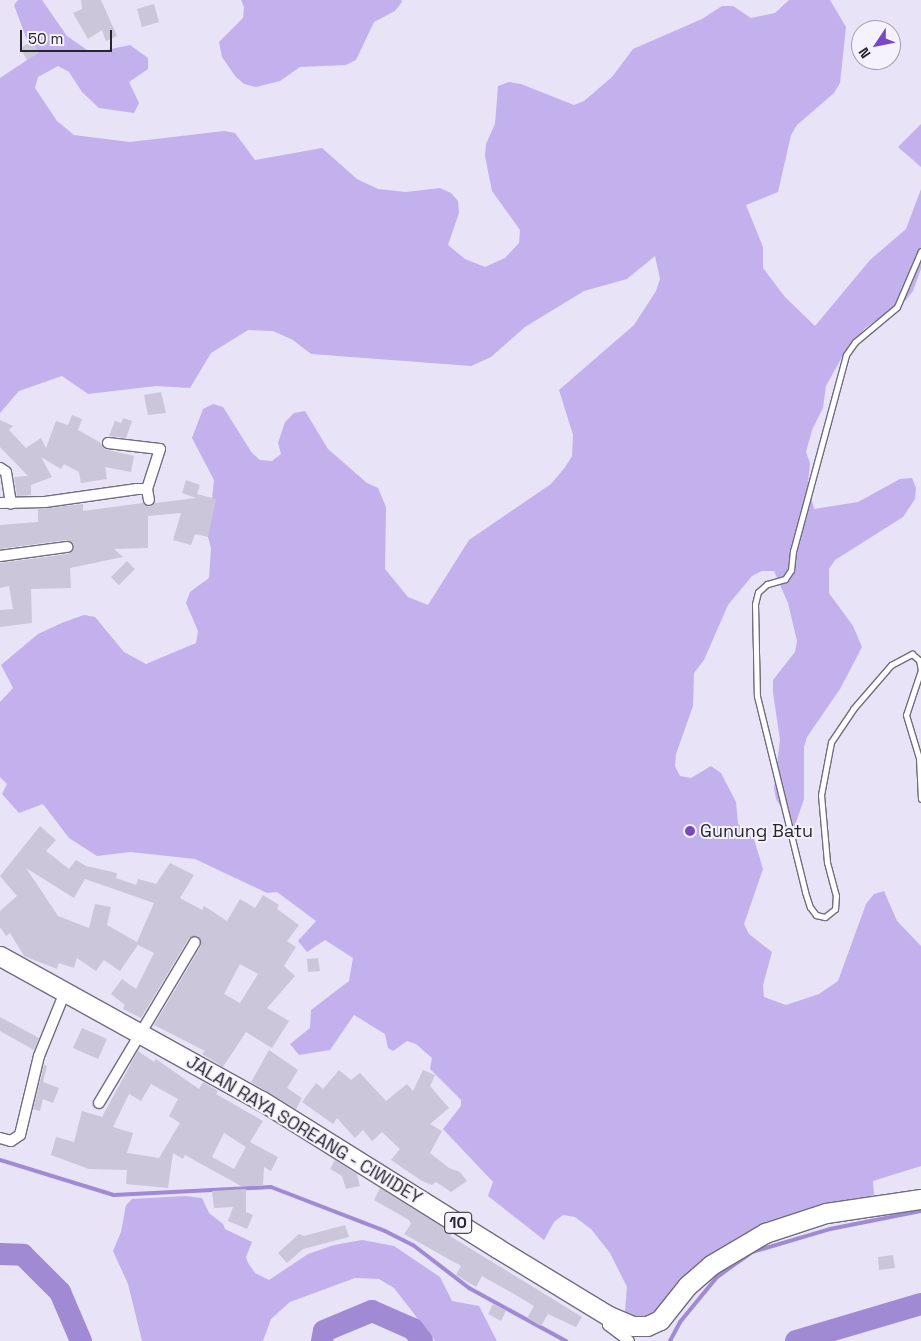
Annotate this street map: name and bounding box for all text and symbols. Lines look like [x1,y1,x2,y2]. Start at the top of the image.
scale bar [22,20,115,52]
north arrow [851,20,901,70]
text: 50 m [28,29,63,48]
text: N [854,44,874,62]
place label: Gunung Batu [700,820,813,842]
marker: Gunung Batu [684,825,696,837]
street label: JALAN RAYA SOREANG - CIWIDEY [182,1051,426,1209]
road number: 10 [443,1210,473,1236]

